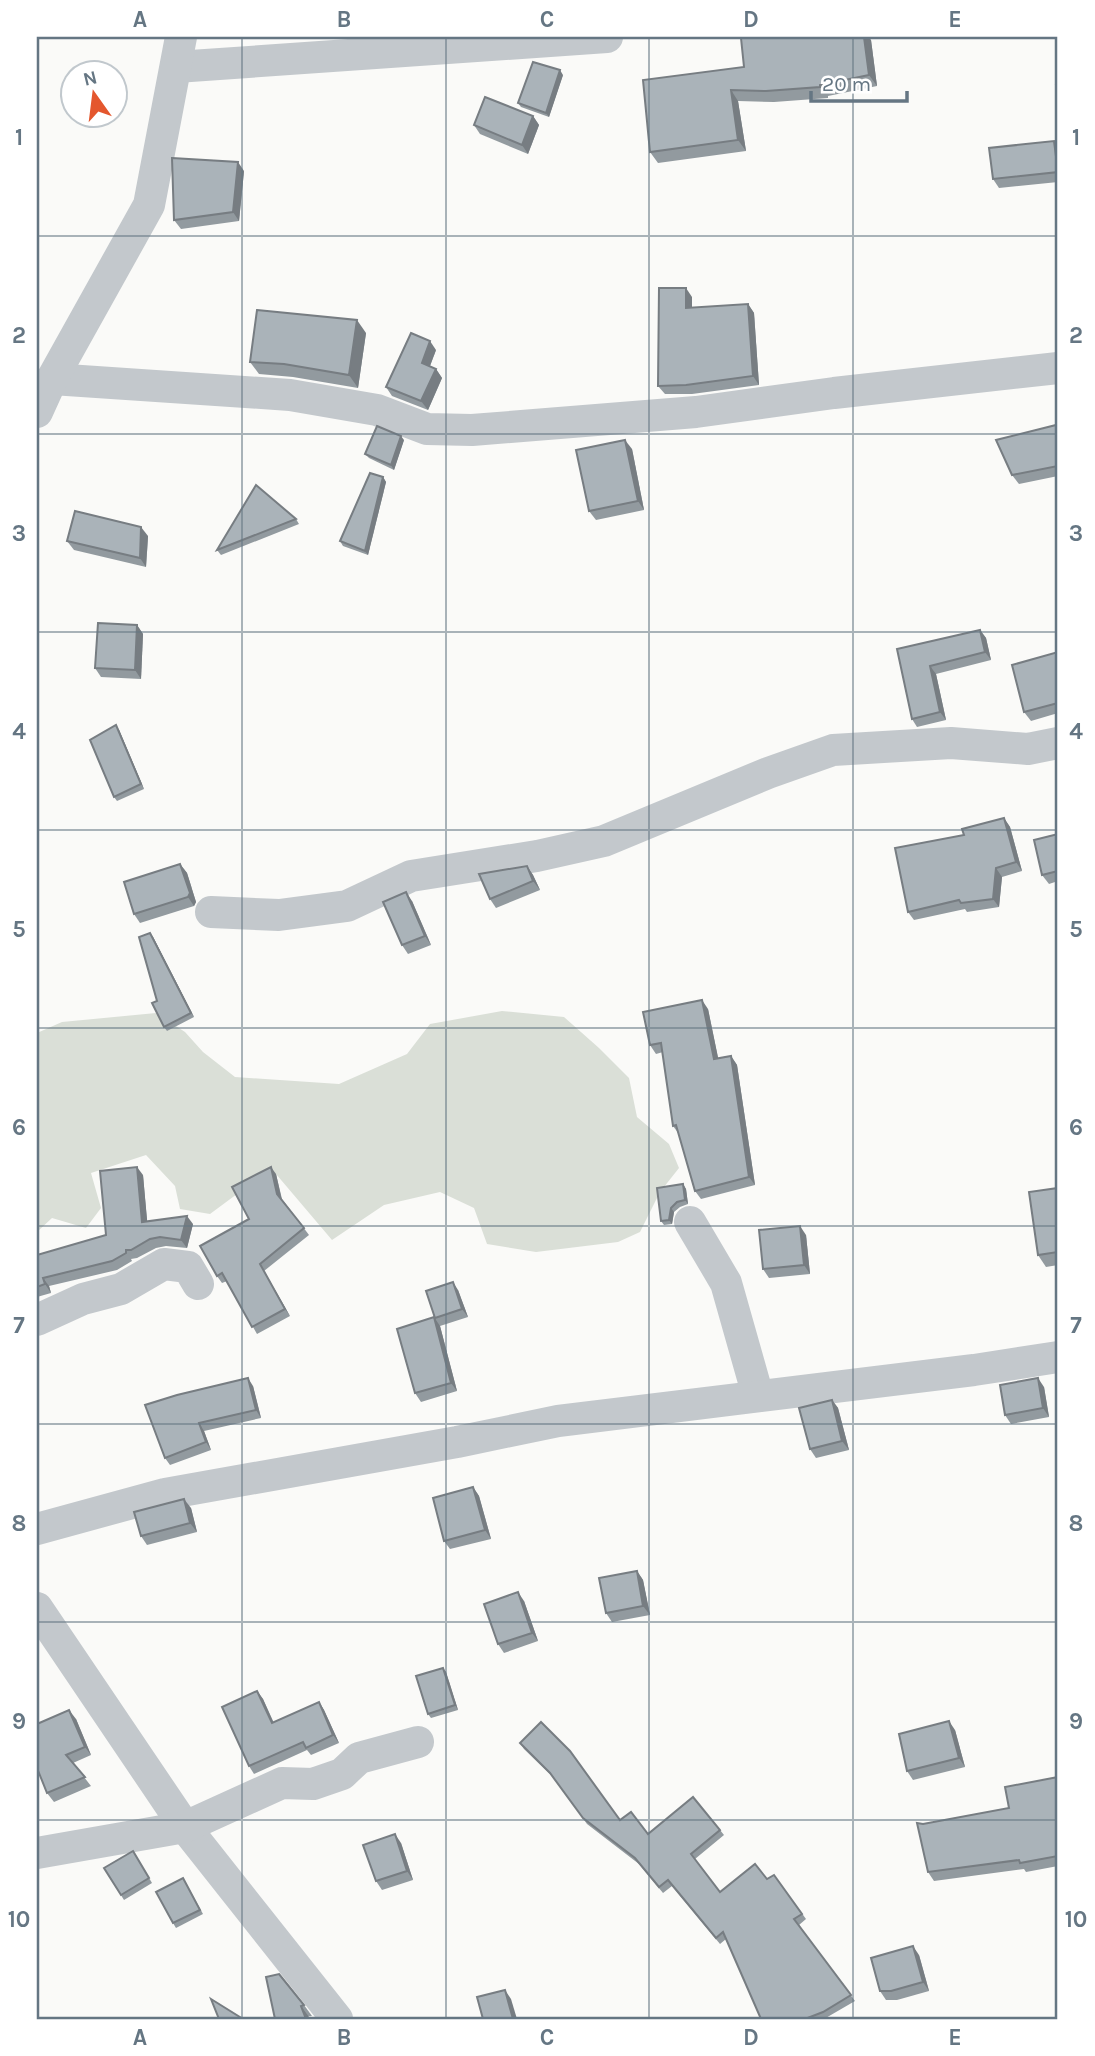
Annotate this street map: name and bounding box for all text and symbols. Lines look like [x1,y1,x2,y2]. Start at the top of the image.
text: A [133,6,147,33]
text: B [337,6,351,33]
text: C [540,6,554,33]
text: D [743,6,759,33]
text: E [948,6,962,33]
north arrow [60,60,130,130]
scale bar [811,60,908,104]
text: N [81,66,99,91]
text: 20 m [822,72,871,96]
text: 1 [15,124,23,151]
text: 1 [1072,124,1080,151]
text: 2 [12,322,26,349]
text: 2 [1069,322,1083,349]
text: 3 [12,520,26,547]
text: 3 [1069,520,1083,547]
text: 4 [12,718,26,745]
text: 4 [1069,718,1083,745]
text: 5 [12,916,26,943]
text: 5 [1069,916,1083,943]
text: 6 [12,1114,26,1141]
text: 6 [1069,1114,1083,1141]
text: 7 [13,1312,25,1339]
text: 7 [1070,1312,1082,1339]
text: 8 [12,1510,26,1537]
text: 8 [1069,1510,1083,1537]
text: 9 [12,1708,26,1735]
text: 9 [1069,1708,1083,1735]
text: 10 [8,1906,30,1933]
text: 10 [1065,1906,1087,1933]
text: A [133,2024,147,2051]
text: B [337,2024,351,2051]
text: C [540,2024,554,2051]
text: D [743,2024,759,2051]
text: E [948,2024,962,2051]

